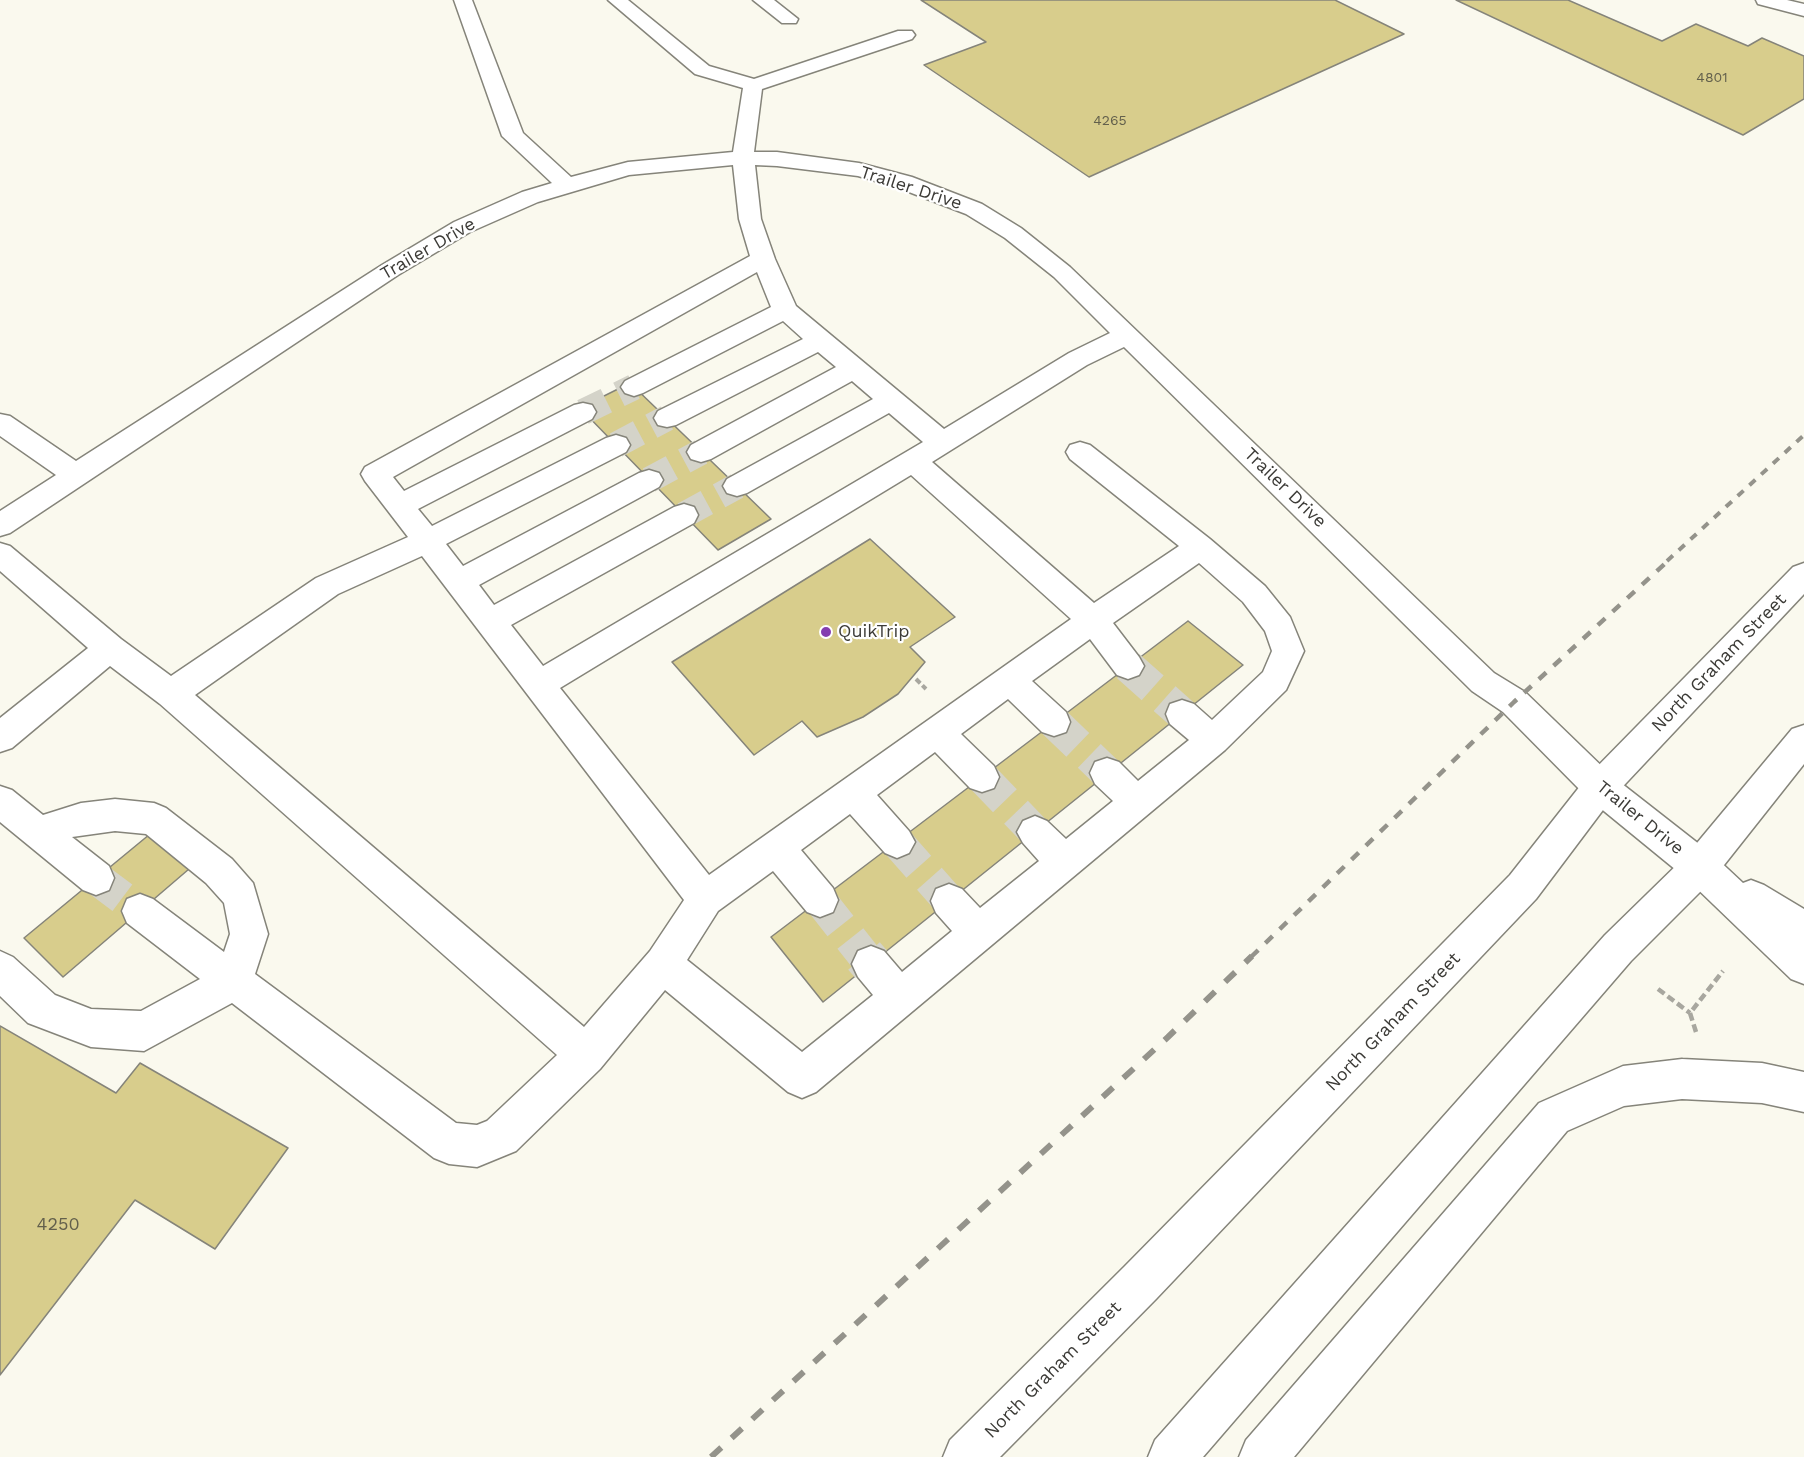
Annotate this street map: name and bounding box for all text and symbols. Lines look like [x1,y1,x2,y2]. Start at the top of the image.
house number: 4801 [1696,70,1728,86]
house number: 4265 [1093,113,1127,129]
street label: Trailer Drive [857,161,965,215]
street label: Trailer Drive [377,213,479,285]
street label: Trailer Drive [1239,443,1331,533]
street label: North Graham Street [1647,589,1791,737]
place label: QuikTrip [838,621,910,643]
marker: QuikTrip [819,625,833,639]
street label: Trailer Drive [1592,776,1688,860]
street label: North Graham Street [1321,948,1465,1096]
house number: 4250 [36,1214,80,1236]
street label: North Graham Street [980,1297,1126,1443]

